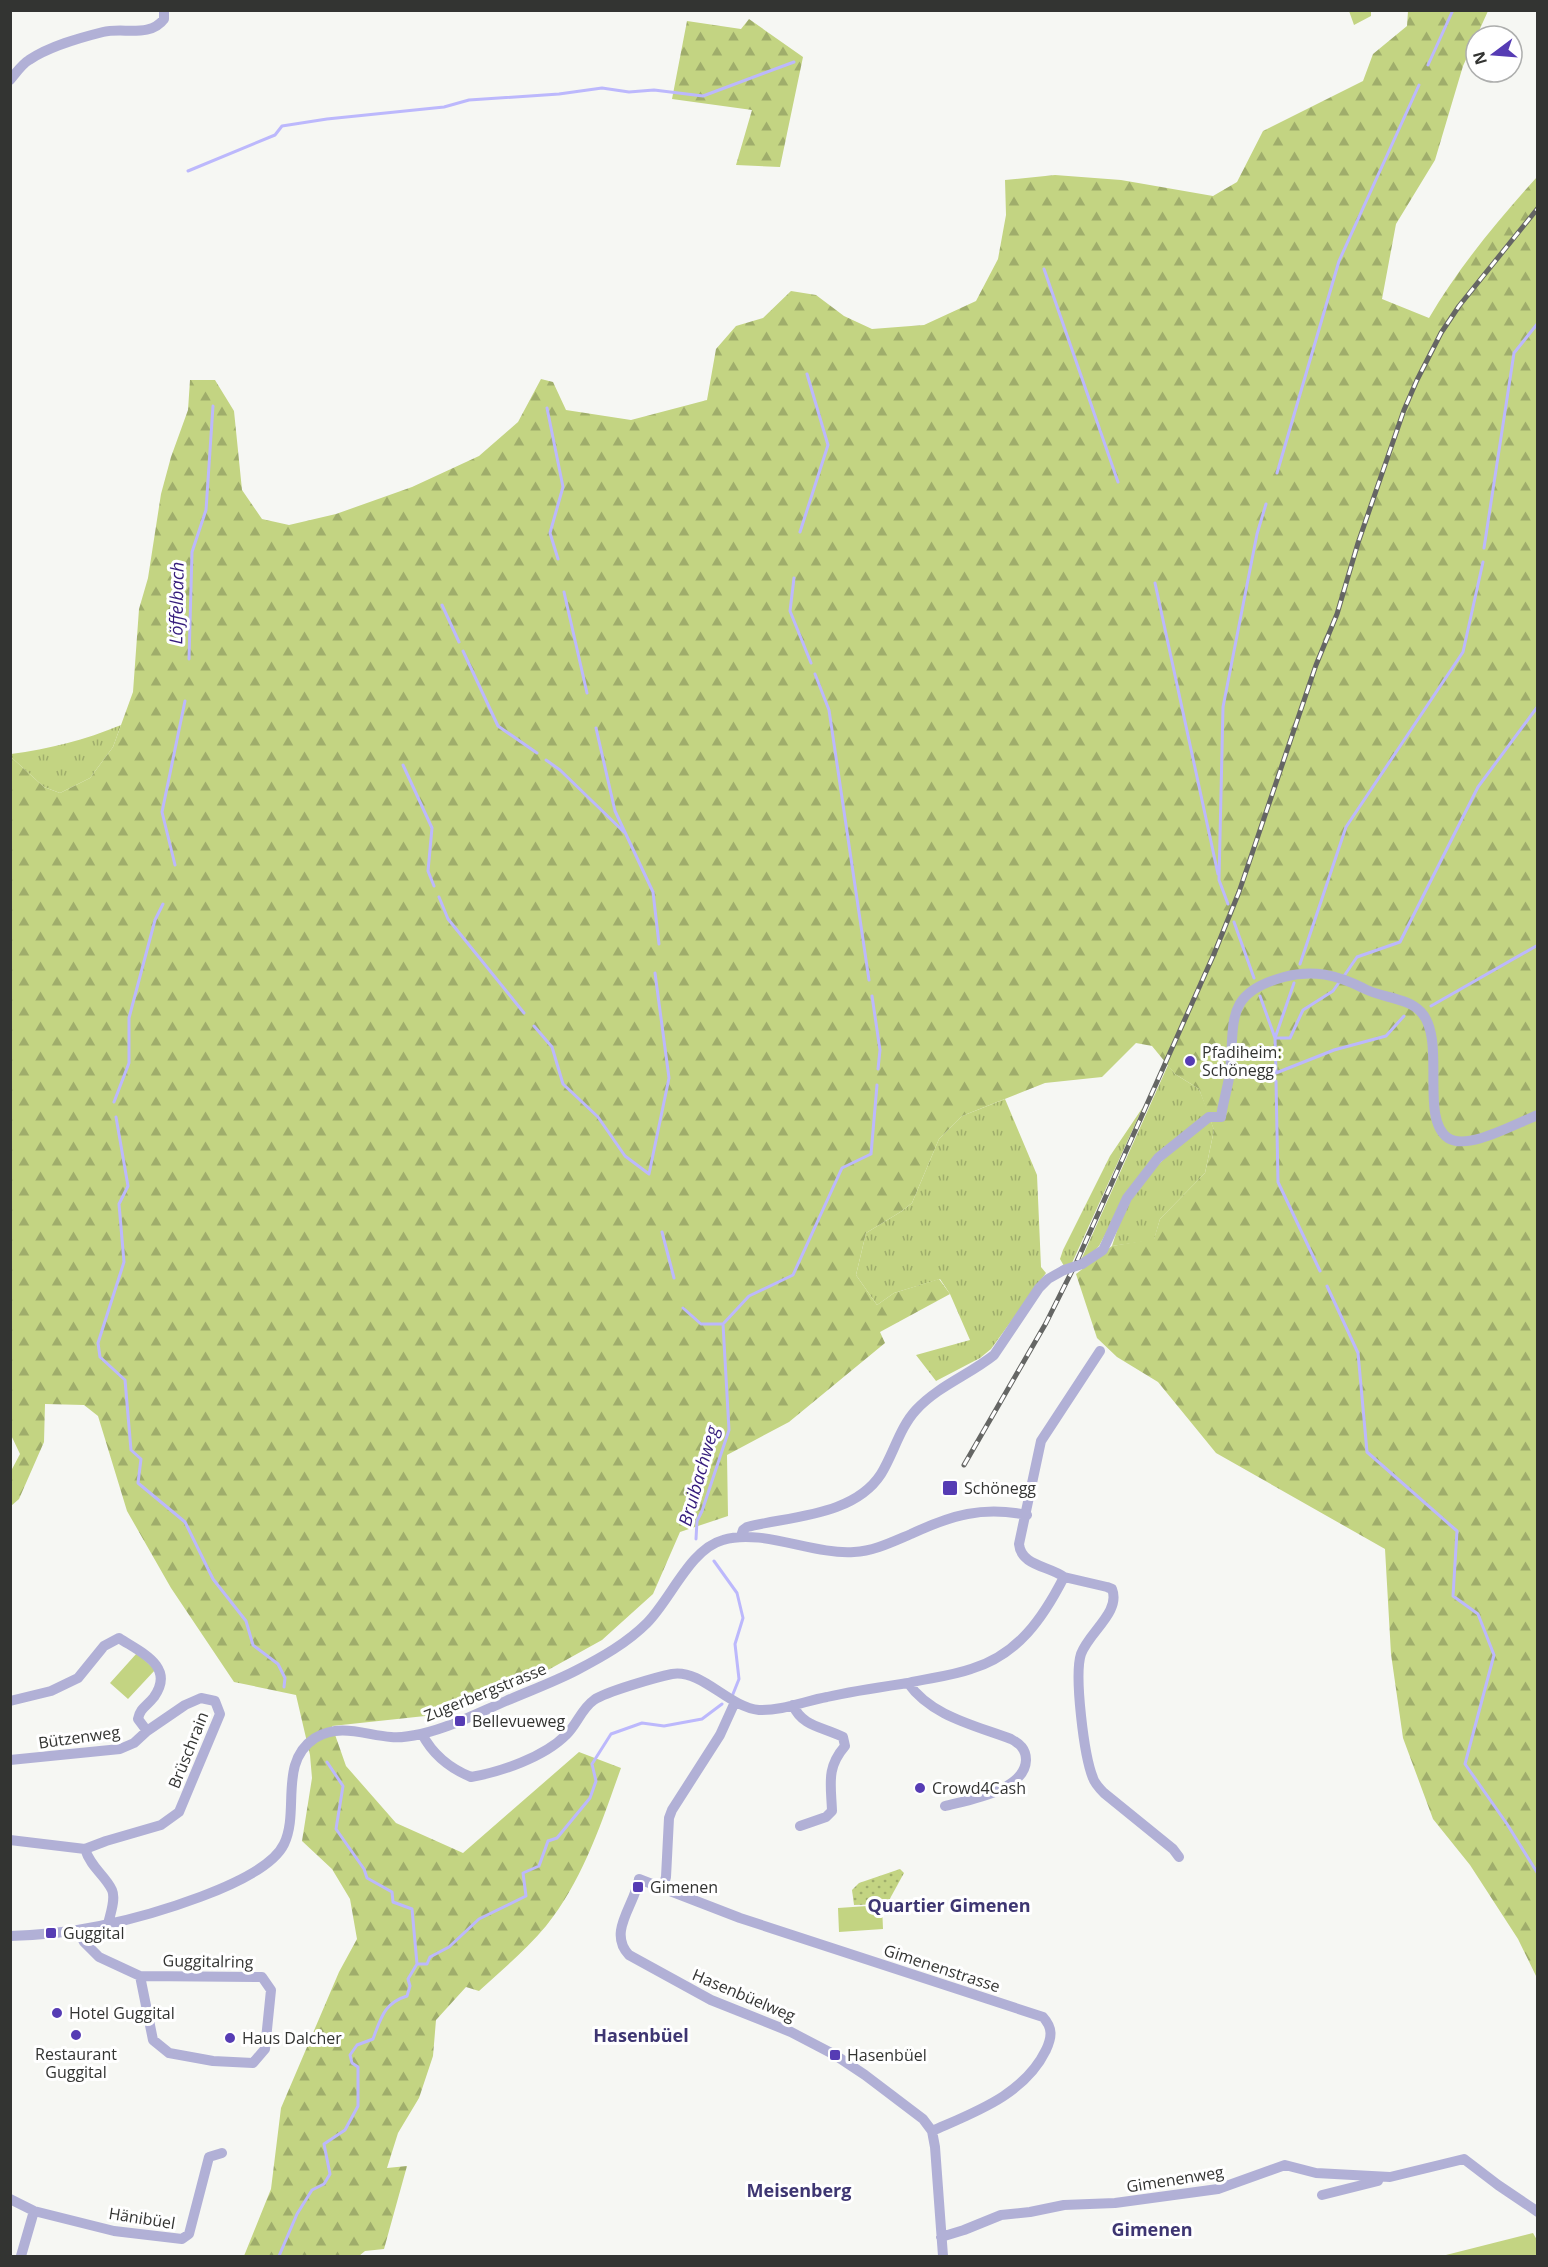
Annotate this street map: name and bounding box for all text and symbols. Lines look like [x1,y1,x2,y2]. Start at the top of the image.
north arrow [1464,24,1524,84]
text: N [1467,49,1492,67]
water label: Löffelbach [163,561,189,645]
place label: Pfadiheim: Schönegg [1202,1041,1282,1081]
marker: Pfadiheim: Schönegg [1183,1054,1197,1068]
water label: Bruibachweg [672,1422,724,1529]
place label: Schönegg [964,1477,1036,1499]
marker: Schönegg [941,1479,959,1497]
street label: Zugerbergstrasse [421,1657,549,1727]
street label: Brüschrain [163,1708,213,1792]
place label: Bellevueweg [472,1710,566,1732]
marker: Bellevueweg [453,1714,467,1728]
street label: Bützenweg [37,1720,122,1754]
place label: Crowd4Cash [932,1777,1026,1799]
marker: Crowd4Cash [913,1781,927,1795]
place label: Gimenen [650,1876,718,1898]
marker: Gimenen [631,1880,645,1894]
district label: Quartier Gimenen [867,1893,1031,1917]
place label: Guggital [63,1922,125,1944]
marker: Guggital [44,1926,58,1940]
street label: Gimenenstrasse [881,1939,1003,1997]
street label: Guggitalring [163,1949,254,1973]
street label: Hasenbüelweg [689,1963,799,2027]
place label: Hotel Guggital [69,2002,175,2024]
marker: Hotel Guggital [50,2006,64,2020]
district label: Hasenbüel [593,2023,689,2047]
place label: Haus Dalcher [242,2027,342,2049]
marker: Restaurant Guggital [69,2028,83,2042]
marker: Haus Dalcher [223,2031,237,2045]
place label: Restaurant Guggital [35,2043,117,2083]
place label: Hasenbüel [847,2044,927,2066]
marker: Hasenbüel [828,2048,842,2062]
street label: Gimenenweg [1125,2160,1225,2198]
district label: Meisenberg [747,2178,851,2202]
street label: Hänibüel [107,2202,177,2234]
district label: Gimenen [1111,2217,1193,2241]

